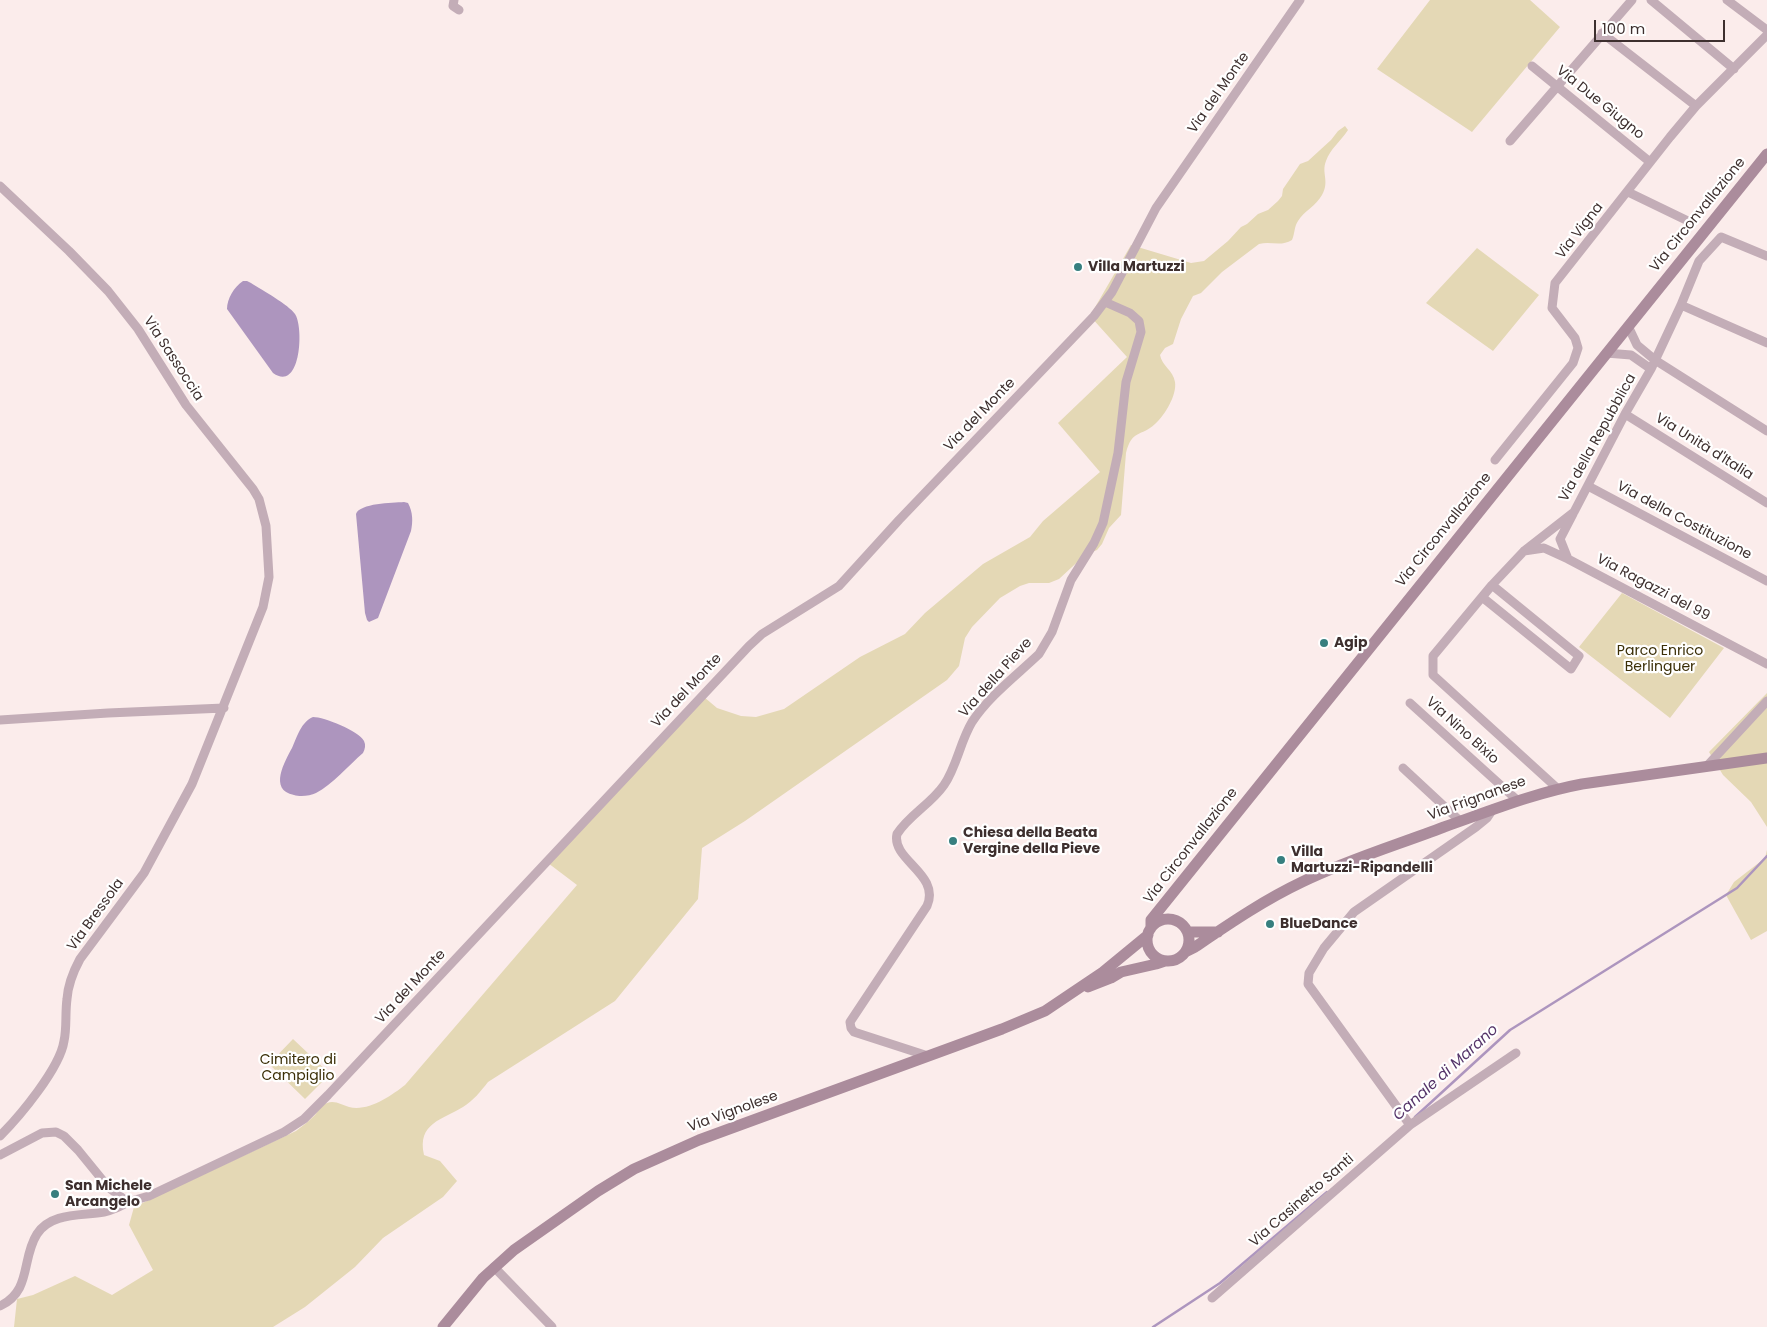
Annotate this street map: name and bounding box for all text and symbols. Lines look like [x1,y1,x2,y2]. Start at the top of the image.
scale bar [1597,10,1728,42]
text: 100 m [1602,18,1645,39]
street label: Via del Monte [1185,49,1253,137]
street label: Via Due Giugno [1553,62,1647,144]
street label: Via Circonvallazione [1647,155,1749,275]
street label: Via Vigna [1553,199,1607,263]
place label: Villa Martuzzi [1088,259,1185,275]
marker: Villa Martuzzi [1072,261,1084,273]
street label: Via Sassoccia [139,314,207,404]
street label: Via della Repubblica [1556,371,1640,505]
street label: Via del Monte [941,375,1019,455]
street label: Via Unità d'Italia [1652,410,1756,484]
street label: Via Circonvallazione [1393,470,1495,590]
street label: Via della Costituzione [1614,478,1754,564]
street label: Via Ragazzi del 99 [1593,551,1713,625]
street label: Via della Pieve [956,635,1036,721]
place label: Agip [1334,635,1367,651]
marker: Agip [1318,637,1330,649]
park label: Parco Enrico Berlinguer [1617,643,1703,676]
street label: Via del Monte [648,650,726,732]
street label: Via Nino Bixio [1422,694,1502,768]
street label: Via Frignanese [1426,773,1528,825]
street label: Via Circonvallazione [1141,785,1241,907]
place label: Chiesa della Beata Vergine della Pieve [963,825,1100,858]
marker: Chiesa della Beata Vergine della Pieve [947,835,959,847]
place label: Villa Martuzzi-Ripandelli [1291,844,1433,876]
marker: Villa Martuzzi-Ripandelli [1275,854,1287,866]
street label: Via Bressola [64,876,128,954]
place label: BlueDance [1280,916,1358,932]
marker: BlueDance [1264,918,1276,930]
street label: Via del Monte [372,946,450,1028]
water label: Canale di Marano [1390,1021,1502,1125]
park label: Cimitero di Campiglio [260,1052,336,1084]
street label: Via Vignolese [686,1088,780,1136]
street label: Via Casinetto Santi [1246,1151,1358,1251]
place label: San Michele Arcangelo [65,1178,152,1210]
marker: San Michele Arcangelo [49,1188,61,1200]

